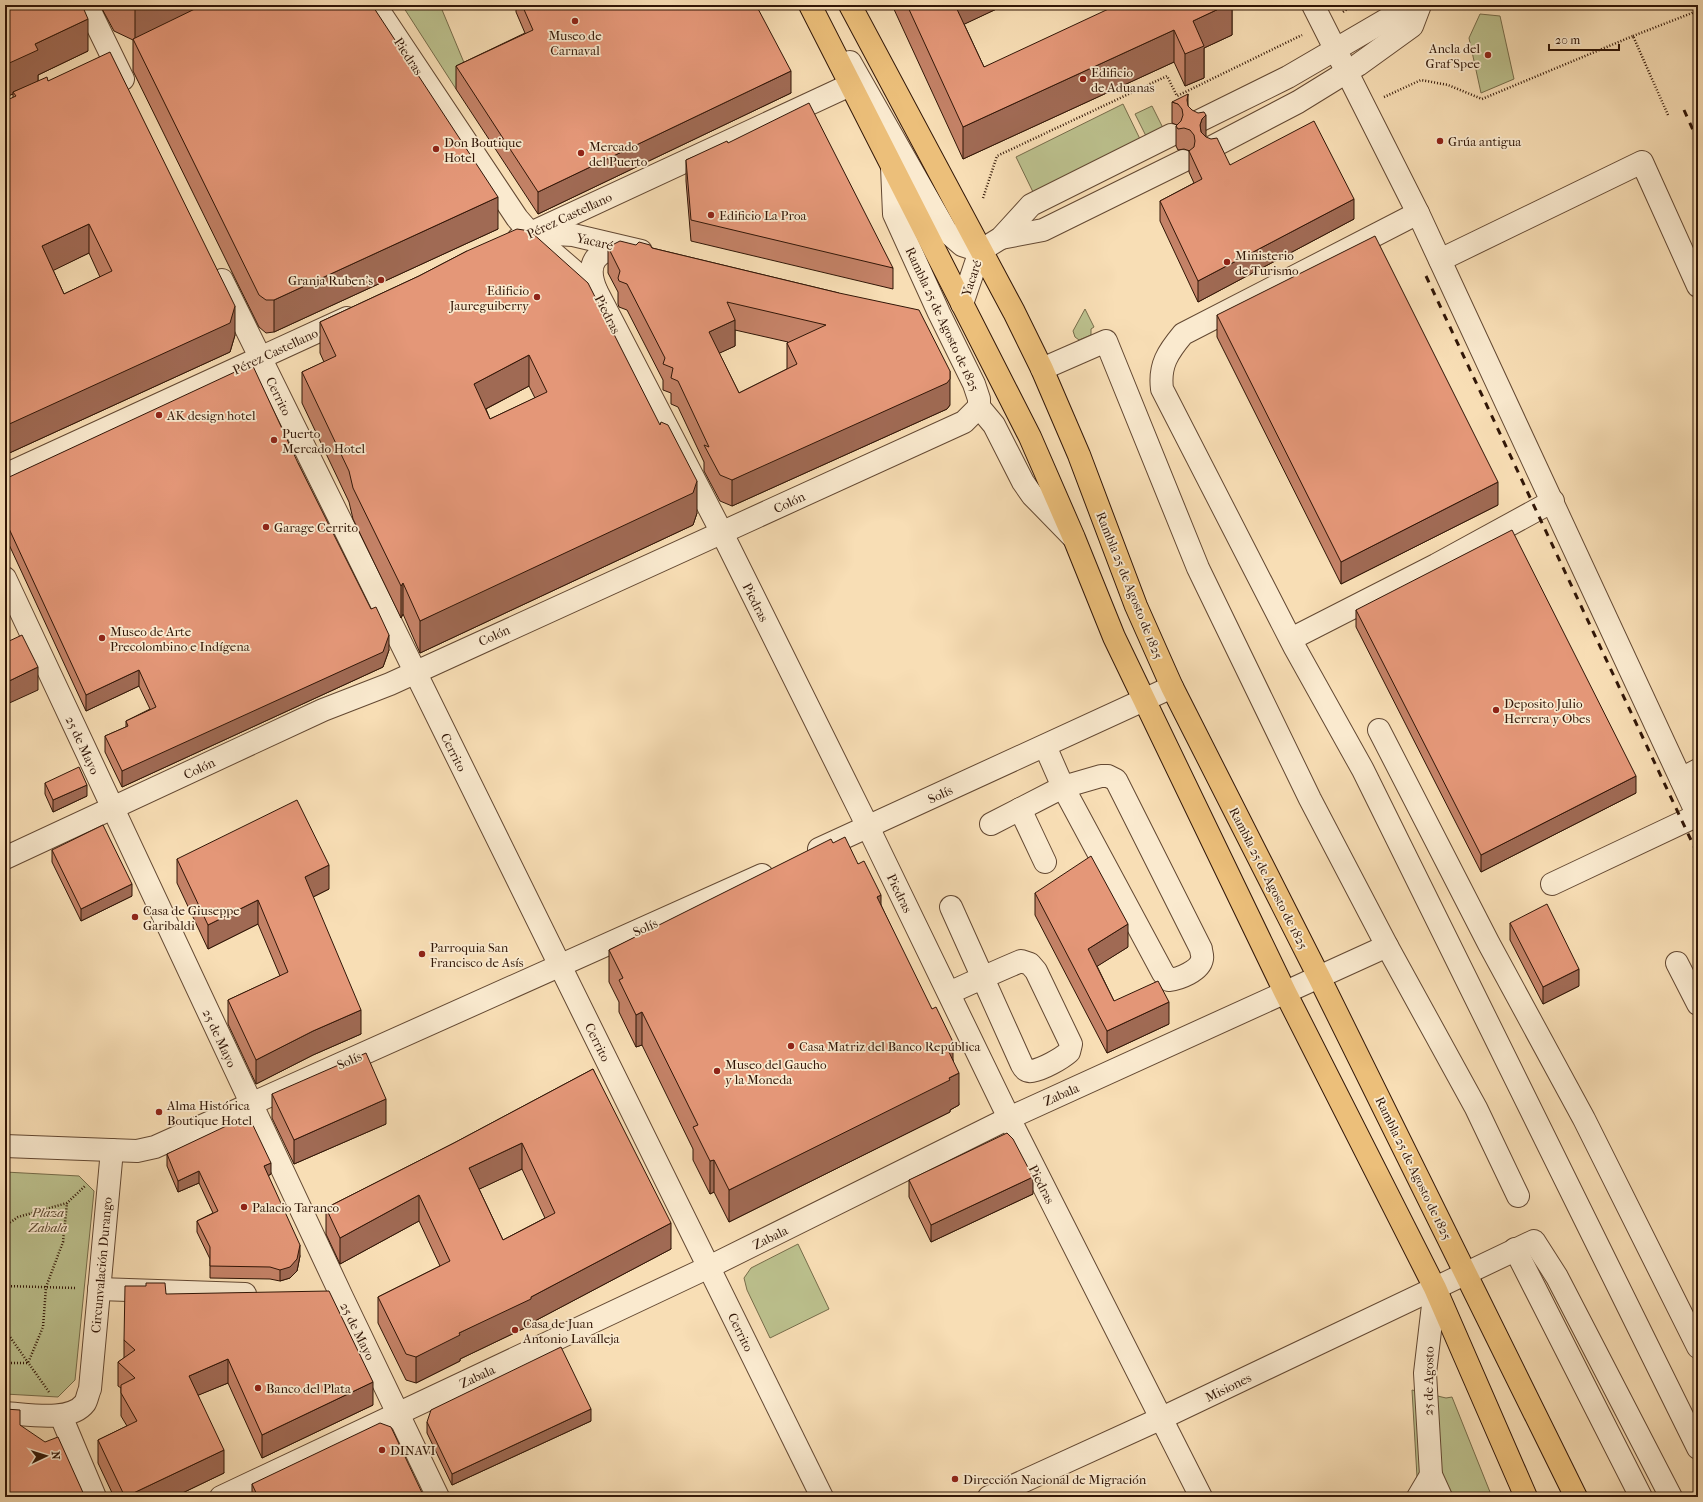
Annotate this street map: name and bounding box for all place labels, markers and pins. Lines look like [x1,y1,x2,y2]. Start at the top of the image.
marker: Museo de Carnaval [570,16,580,26]
place label: Museo de Carnaval [548,28,602,58]
place label: Ancla del Graf Spee [1426,41,1481,71]
marker: Ancla del Graf Spee [1483,50,1493,60]
place label: Edificio de Aduanas [1091,65,1155,95]
marker: Edificio de Aduanas [1078,74,1088,84]
place label: Grúa antigua [1448,134,1522,149]
place label: Don Boutique Hotel [444,135,522,165]
marker: Grúa antigua [1435,136,1445,146]
place label: Mercado del Puerto [589,139,648,169]
marker: Don Boutique Hotel [431,144,441,154]
marker: Mercado del Puerto [576,148,586,158]
place label: Edificio La Proa [719,208,808,223]
marker: Edificio La Proa [706,210,716,220]
place label: Ministerio de Turismo [1235,248,1299,278]
marker: Ministerio de Turismo [1222,257,1232,267]
place label: Granja Ruben's [288,273,373,288]
marker: Granja Ruben's [376,275,386,285]
place label: Edificio Jaureguiberry [449,283,530,313]
marker: Edificio Jaureguiberry [532,292,542,302]
place label: AK design hotel [166,408,256,423]
marker: AK design hotel [154,410,164,420]
place label: Puerto Mercado Hotel [282,426,366,456]
marker: Puerto Mercado Hotel [269,435,279,445]
place label: Garage Cerrito [274,520,359,535]
marker: Garage Cerrito [261,522,271,532]
place label: Museo de Arte Precolombino e Indígena [110,624,251,654]
marker: Museo de Arte Precolombino e Indígena [97,633,107,643]
place label: Deposito Julio Herrera y Obes [1504,696,1591,726]
marker: Deposito Julio Herrera y Obes [1491,705,1501,715]
place label: Casa de Giuseppe Garibaldi [143,903,240,933]
marker: Casa de Giuseppe Garibaldi [130,912,140,922]
place label: Parroquia San Francisco de Asís [430,940,524,970]
marker: Parroquia San Francisco de Asís [417,949,427,959]
place label: Casa Matriz del Banco República [799,1039,981,1054]
marker: Casa Matriz del Banco República [786,1041,796,1051]
place label: Museo del Gaucho y la Moneda [725,1057,827,1087]
marker: Museo del Gaucho y la Moneda [712,1066,722,1076]
place label: Alma Histórica Boutique Hotel [166,1098,253,1128]
marker: Alma Histórica Boutique Hotel [154,1107,164,1117]
place label: Palacio Taranco [252,1200,340,1215]
marker: Palacio Taranco [239,1202,249,1212]
place label: Casa de Juan Antonio Lavalleja [522,1316,621,1346]
marker: Casa de Juan Antonio Lavalleja [510,1325,520,1335]
place label: Banco del Plata [266,1381,352,1396]
marker: Banco del Plata [253,1383,263,1393]
place label: DINAVI [390,1443,436,1458]
marker: DINAVI [377,1445,387,1455]
place label: Dirección Nacional de Migración [963,1472,1147,1487]
marker: Dirección Nacional de Migración [950,1474,960,1484]

